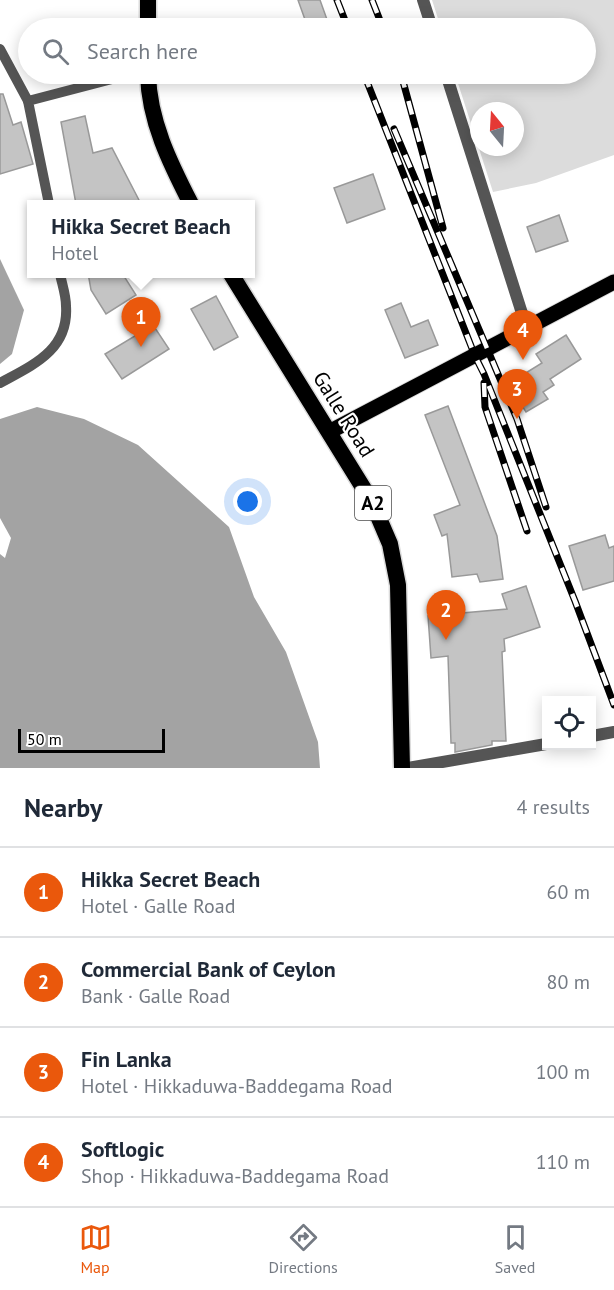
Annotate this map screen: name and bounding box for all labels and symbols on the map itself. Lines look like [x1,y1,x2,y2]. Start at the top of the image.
north arrow [470,102,524,156]
pin: 1 [122,298,160,347]
pin: 4 [504,310,542,360]
street label: Galle Road [307,366,381,462]
pin: 3 [498,370,536,419]
road number: A2 [355,486,391,520]
your location [233,487,262,516]
pin: 2 [426,590,466,640]
scale bar [18,726,165,754]

